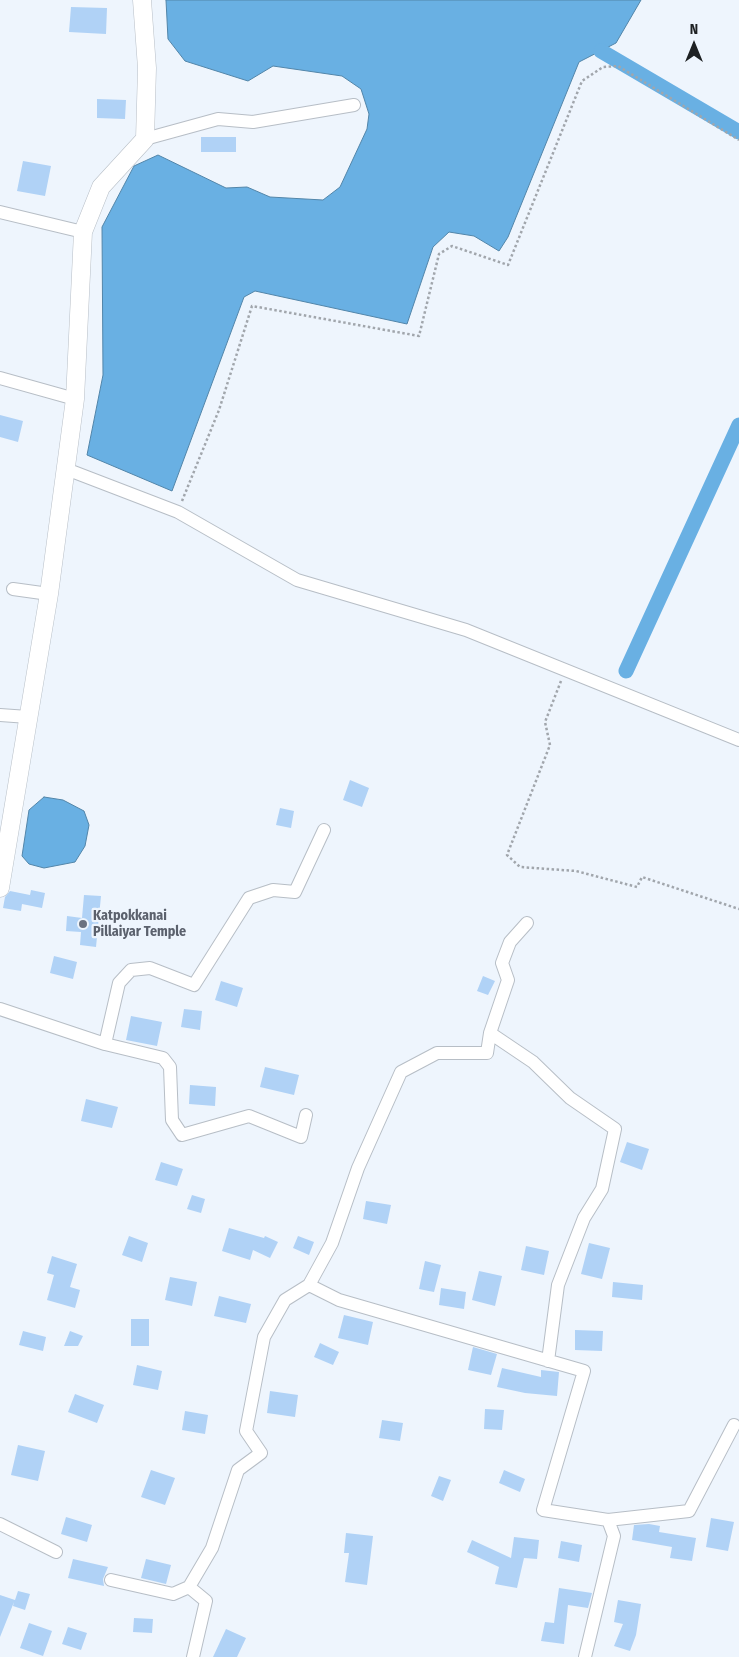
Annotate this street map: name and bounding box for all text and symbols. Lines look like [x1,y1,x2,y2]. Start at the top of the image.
north arrow [669,20,719,70]
text: N [690,21,698,38]
place label: Katpokkanai Pillaiyar Temple [93,908,186,940]
marker: Katpokkanai Pillaiyar Temple [77,918,89,930]

